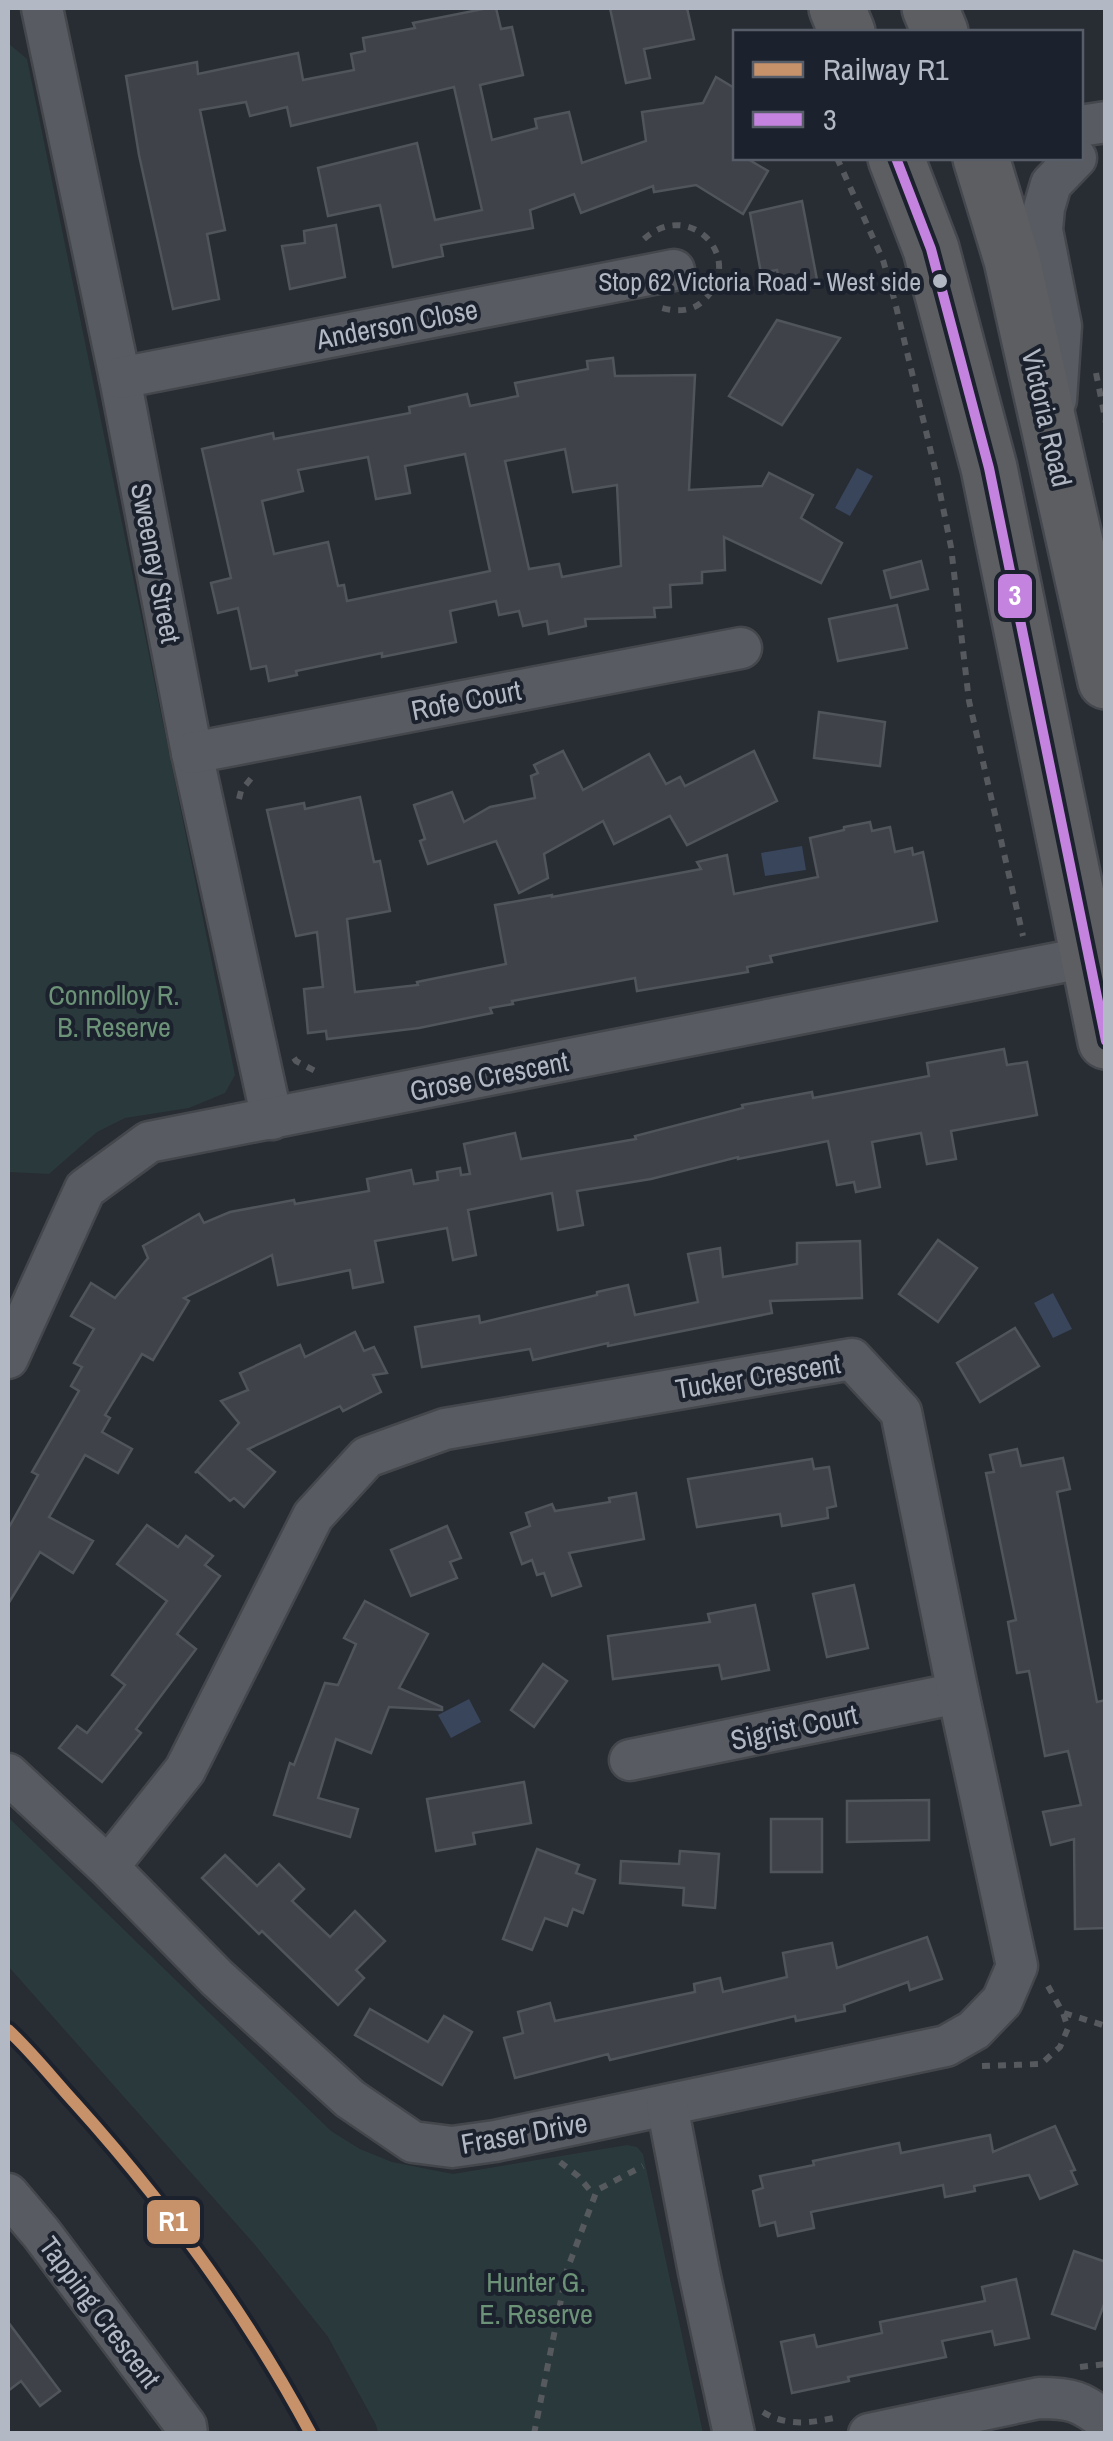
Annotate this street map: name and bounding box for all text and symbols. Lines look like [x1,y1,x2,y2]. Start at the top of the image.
legend [733,30,1083,160]
text: Railway R1 [823,49,949,89]
text: 3 [823,99,837,139]
place label: Stop 62 Victoria Road - West side [598,264,921,299]
marker: Stop 62 Victoria Road - West side [930,271,950,291]
street label: Anderson Close [312,290,481,358]
street label: Victoria Road [1013,346,1081,490]
street label: Sweeney Street [122,480,190,646]
line badge: 3 [996,572,1034,620]
text: 3 [1009,576,1021,614]
street label: Rofe Court [408,671,524,729]
park label: Connolloy R. B. Reserve [48,976,180,1046]
street label: Grose Crescent [406,1042,572,1110]
street label: Tucker Crescent [673,1344,843,1408]
street label: Sigrist Court [727,1695,861,1759]
street label: Fraser Drive [458,2103,590,2163]
line badge: R1 [145,2198,202,2246]
text: R1 [158,2202,188,2240]
street label: Tapping Crescent [31,2229,169,2395]
park label: Hunter G. E. Reserve [479,2263,593,2333]

